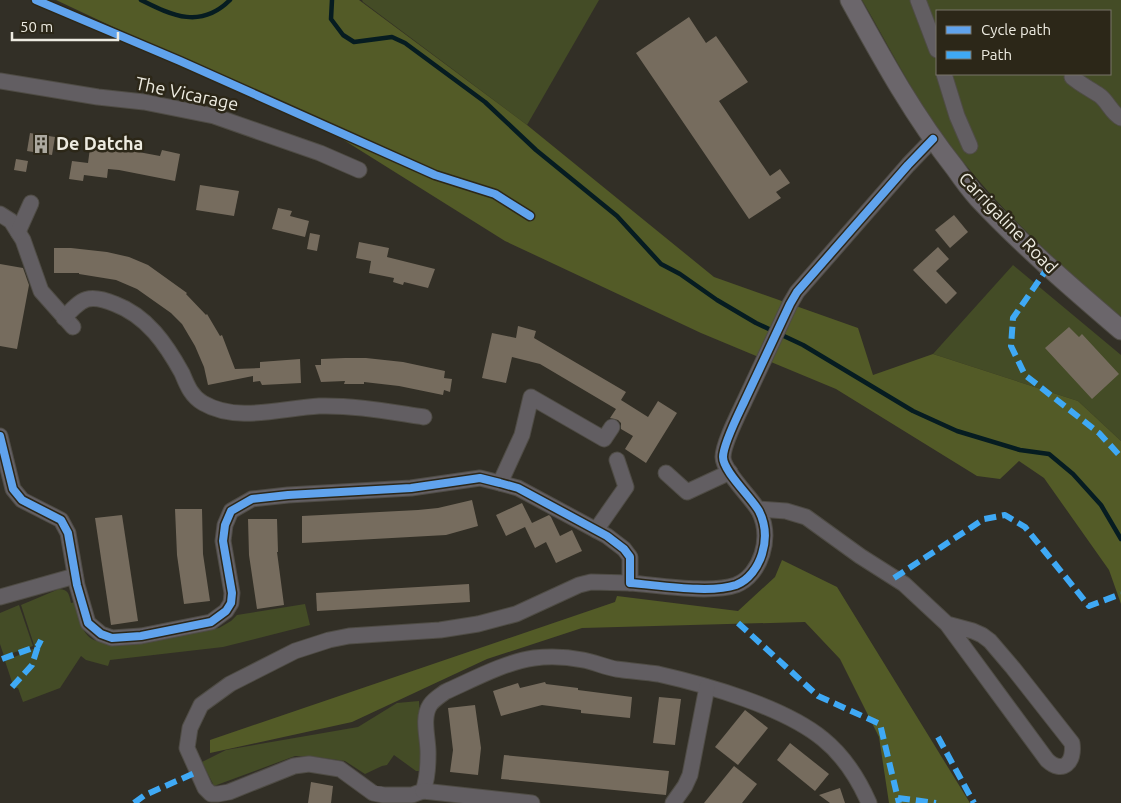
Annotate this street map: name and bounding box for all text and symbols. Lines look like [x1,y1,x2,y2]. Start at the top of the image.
scale bar [12,10,119,42]
legend [936,10,1111,75]
text: 50 m [20,18,53,35]
text: Cycle path [981,21,1051,38]
text: Path [981,46,1012,63]
street label: The Vicarage [134,72,240,114]
building icon: De Datcha [30,133,52,155]
place label: De Datcha [56,133,143,153]
street label: Carrigaline Road [955,168,1062,277]

